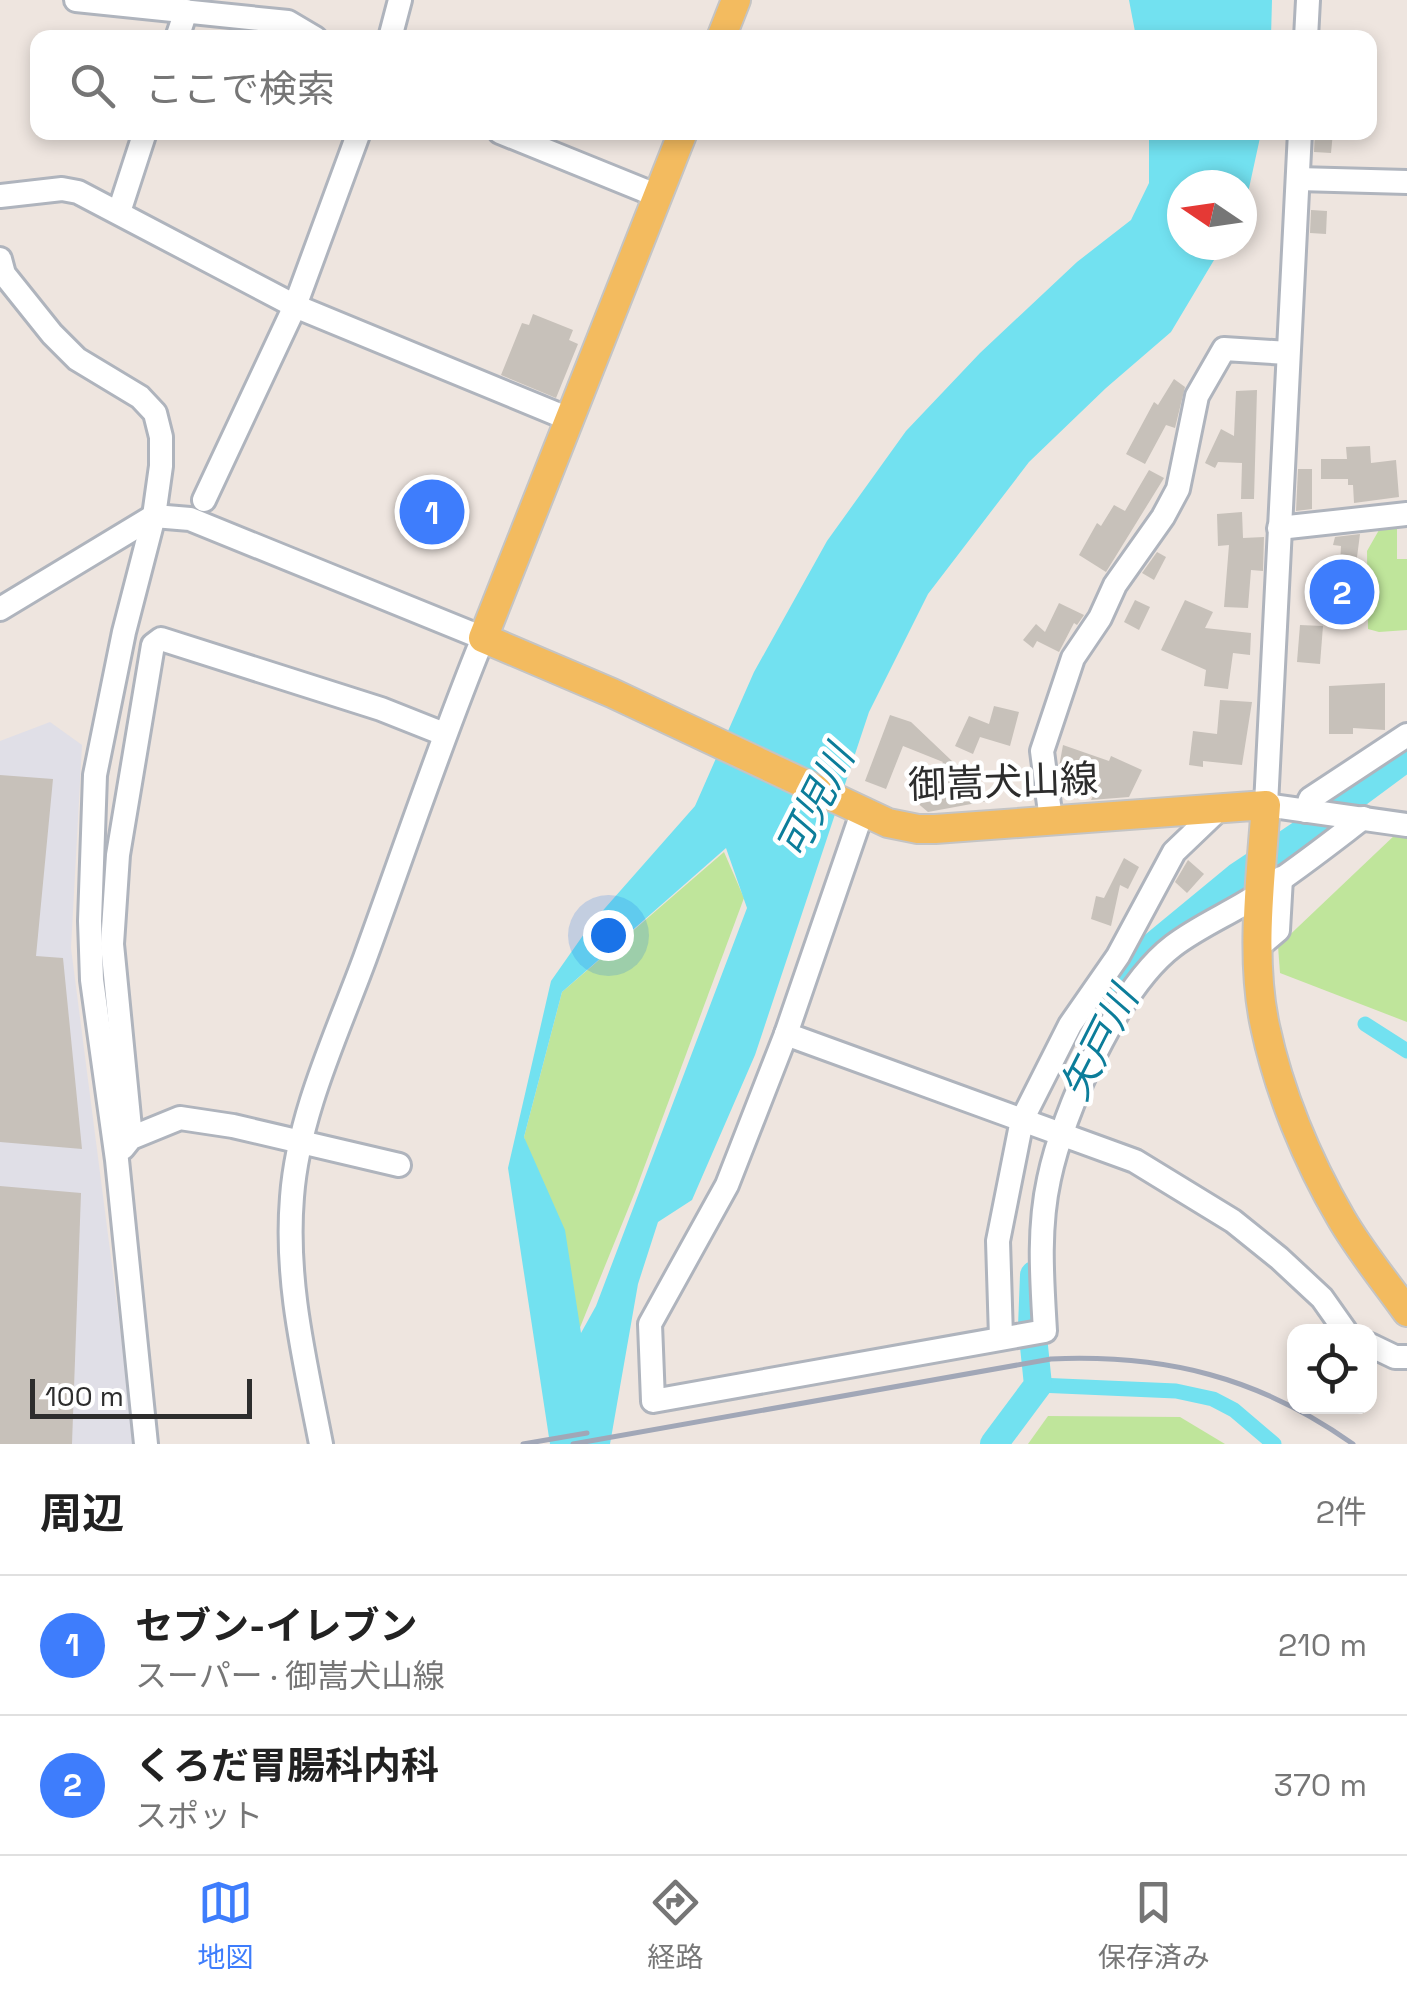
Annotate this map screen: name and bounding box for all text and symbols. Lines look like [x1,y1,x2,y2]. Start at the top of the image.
search box [30,30,1377,140]
icon: search [65,58,120,113]
text: ここで検索 [145,65,335,113]
north arrow [1167,170,1257,260]
pin: 1 [400,474,464,550]
pin: 2 [1310,554,1374,630]
water label: 可児川 [765,734,867,867]
street label: 御嵩犬山線 [907,755,1099,809]
your location [583,910,634,961]
water label: 矢戸川 [1049,975,1151,1108]
map controls [1287,1324,1377,1414]
button: locate [1287,1324,1377,1414]
scale bar [30,1374,252,1418]
text: 100 m [45,1378,124,1414]
text: 周辺 [40,1487,124,1540]
text: 2件 [1316,1492,1367,1532]
text: セブン-イレブン [135,1602,417,1650]
text: 1 [65,1625,80,1665]
text: 210 m [1278,1625,1367,1665]
text: スーパー · 御嵩犬山線 [135,1656,445,1696]
text: くろだ胃腸科内科 [135,1742,439,1790]
text: 2 [63,1765,82,1805]
text: 370 m [1274,1765,1367,1805]
text: スポット [135,1796,263,1836]
tab: 地図 [197,1875,253,1975]
tab: 経路 [647,1875,704,1975]
tab: 保存済み [1098,1875,1210,1975]

